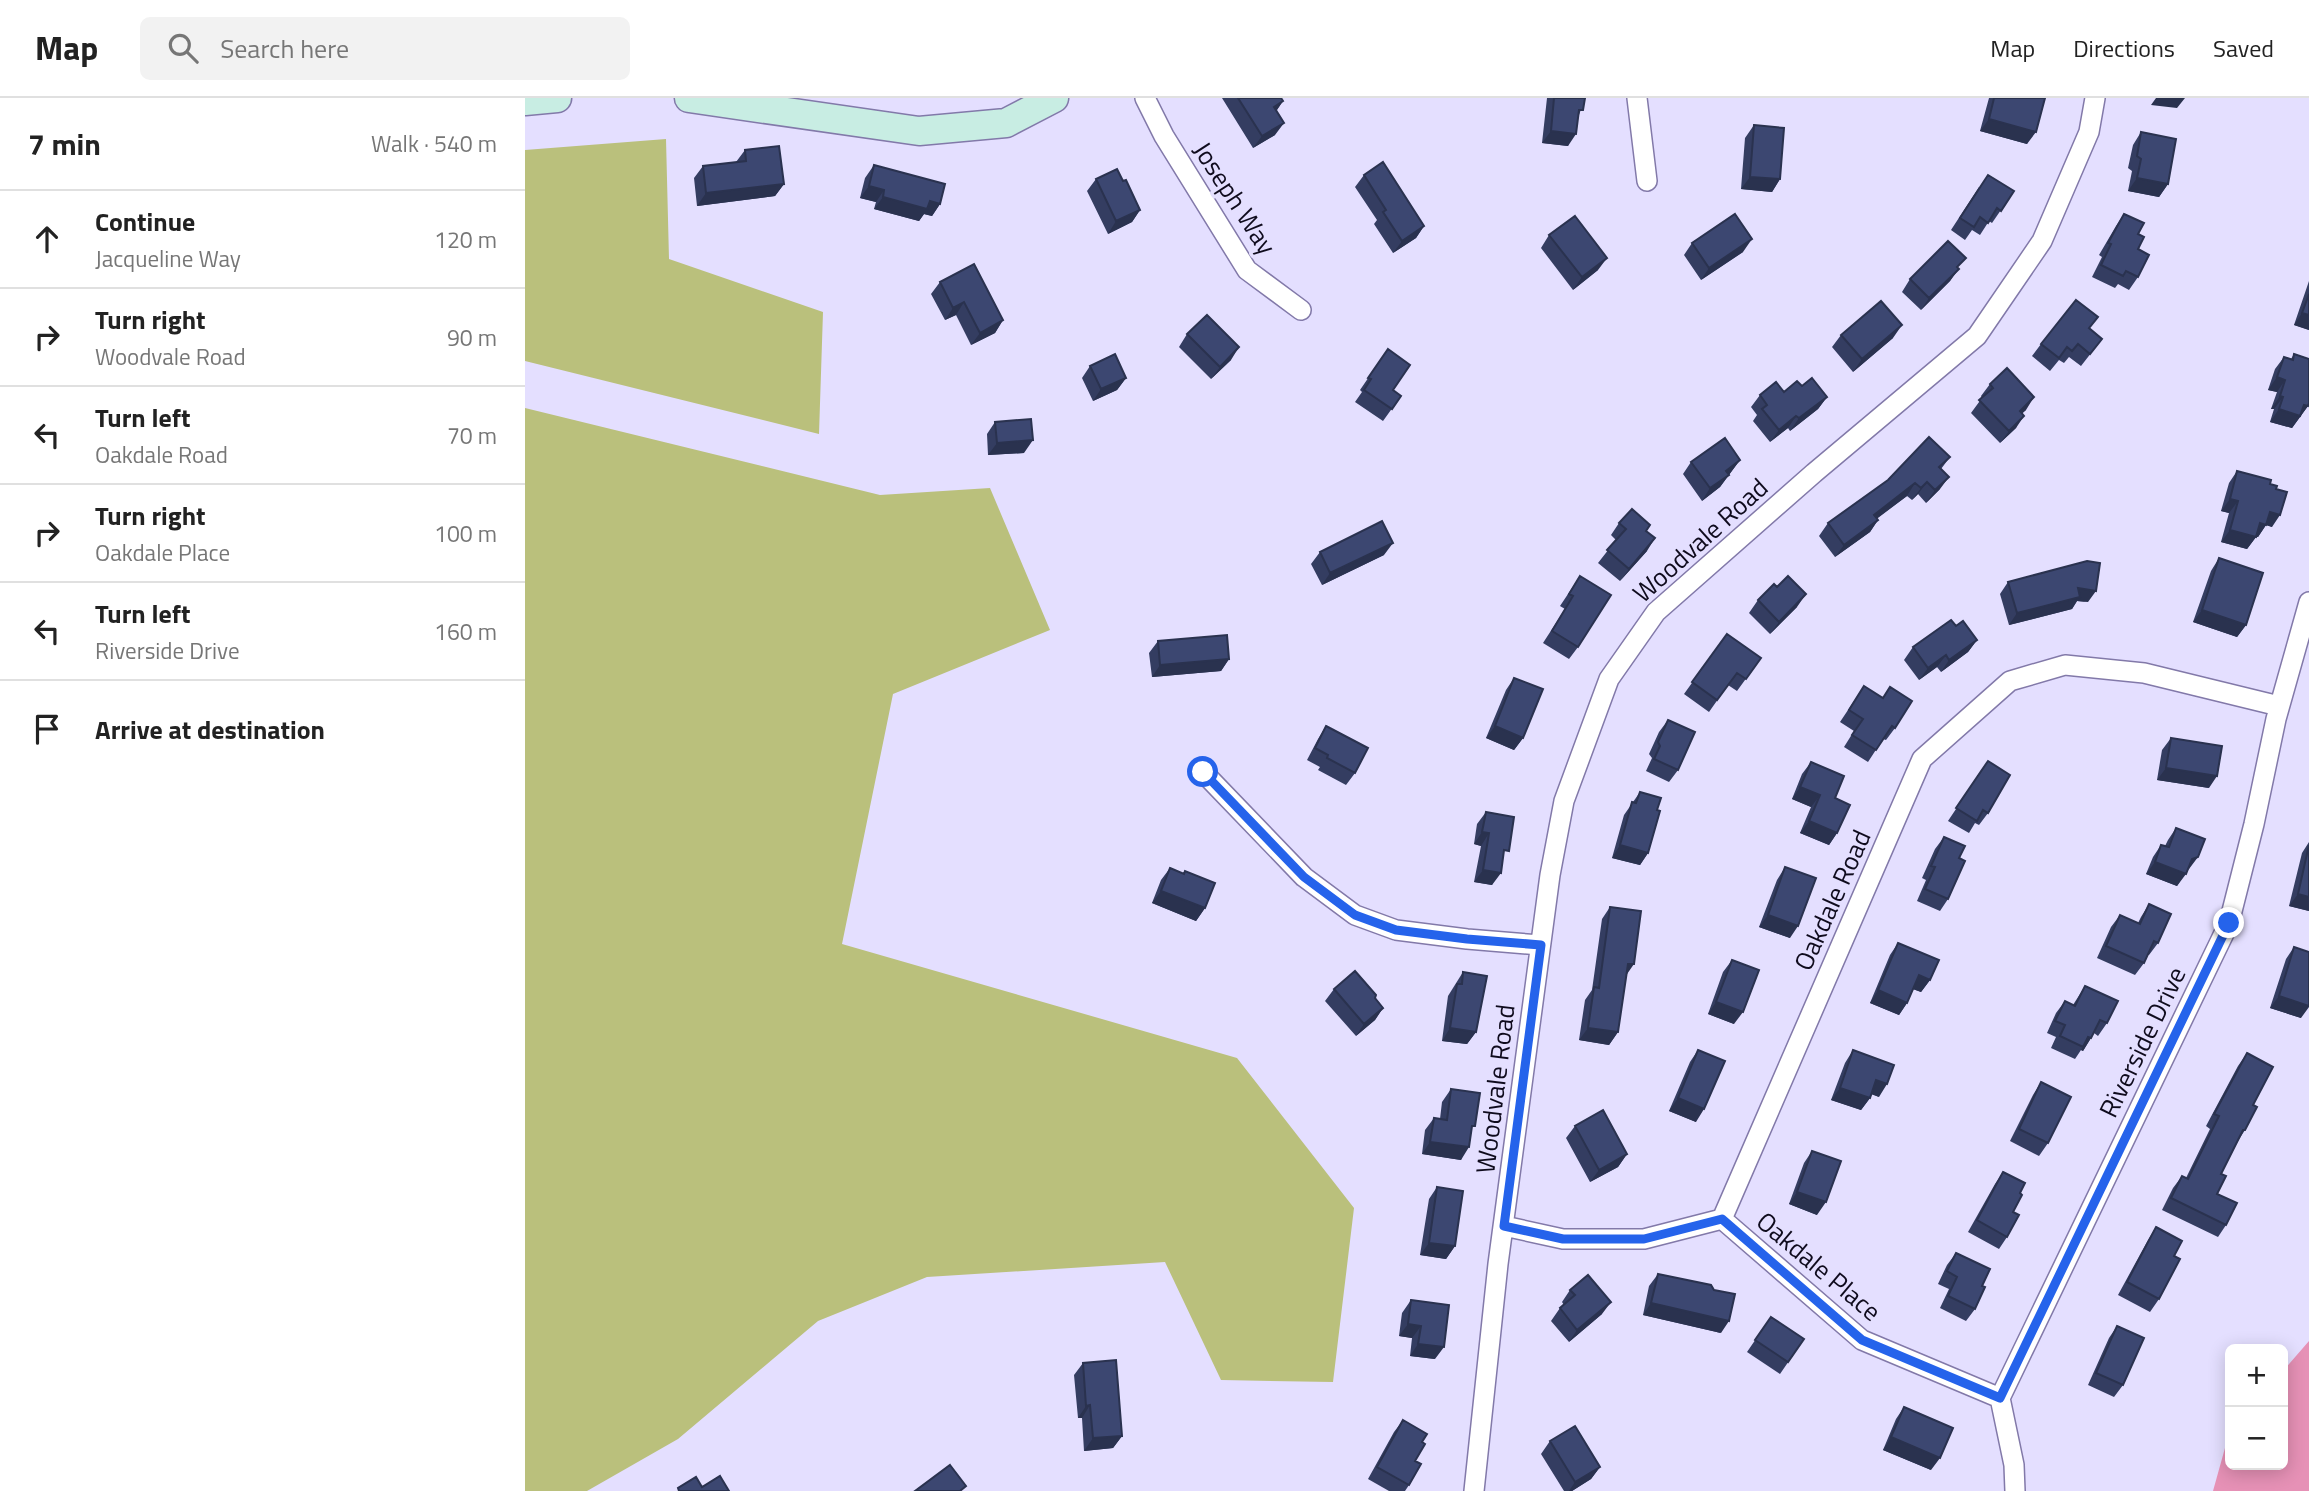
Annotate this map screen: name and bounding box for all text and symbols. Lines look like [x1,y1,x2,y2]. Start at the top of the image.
search box [140,17,630,80]
text: Map [35,23,98,73]
icon: search [164,29,202,67]
text: Search here [220,29,349,68]
text: Map [1990,30,2035,66]
text: Directions [2073,30,2175,66]
text: Saved [2213,30,2274,66]
text: 7 min [28,121,101,167]
text: Walk · 540 m [371,126,497,161]
street label: Joseph Way [1184,134,1286,262]
text: Continue [95,202,195,241]
icon: ahead [28,220,66,258]
text: 120 m [434,222,497,257]
text: Jacqueline Way [95,241,241,276]
text: Turn right [95,300,206,339]
icon: right [28,318,66,356]
text: 90 m [447,320,497,355]
text: Woodvale Road [95,339,246,374]
text: Turn left [95,398,190,437]
icon: left [28,416,66,454]
text: 70 m [447,418,497,453]
text: Oakdale Road [95,437,228,472]
street label: Woodvale Road [1624,469,1776,611]
text: Turn right [95,496,206,535]
icon: right [28,514,66,552]
text: 100 m [434,516,497,551]
text: Oakdale Place [95,535,230,570]
text: Turn left [95,594,190,633]
icon: left [28,612,66,650]
text: 160 m [434,614,497,649]
text: Riverside Drive [95,633,240,668]
icon: arrive [28,710,66,748]
text: Arrive at destination [95,710,325,749]
route start [1187,756,1218,787]
street label: Oakdale Road [1784,823,1880,977]
route end [2213,907,2244,938]
street label: Riverside Drive [2089,960,2195,1124]
street label: Woodvale Road [1465,1002,1525,1176]
street label: Oakdale Place [1748,1202,1890,1330]
map controls [2225,1344,2288,1470]
button: + [2225,1344,2288,1407]
button: − [2225,1407,2288,1470]

